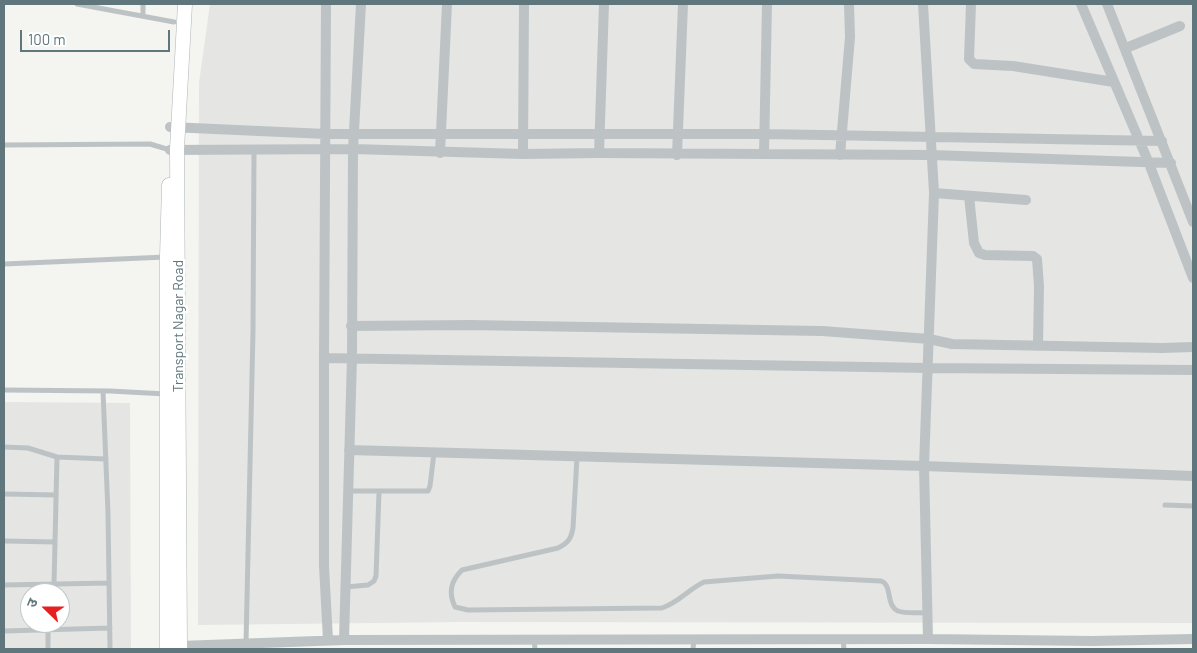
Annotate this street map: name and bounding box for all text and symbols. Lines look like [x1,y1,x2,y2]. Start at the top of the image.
scale bar [22,20,172,52]
text: 100 m [28,30,66,48]
street label: Transport Nagar Road [170,260,186,392]
north arrow [20,583,70,633]
text: उ [22,596,41,610]

